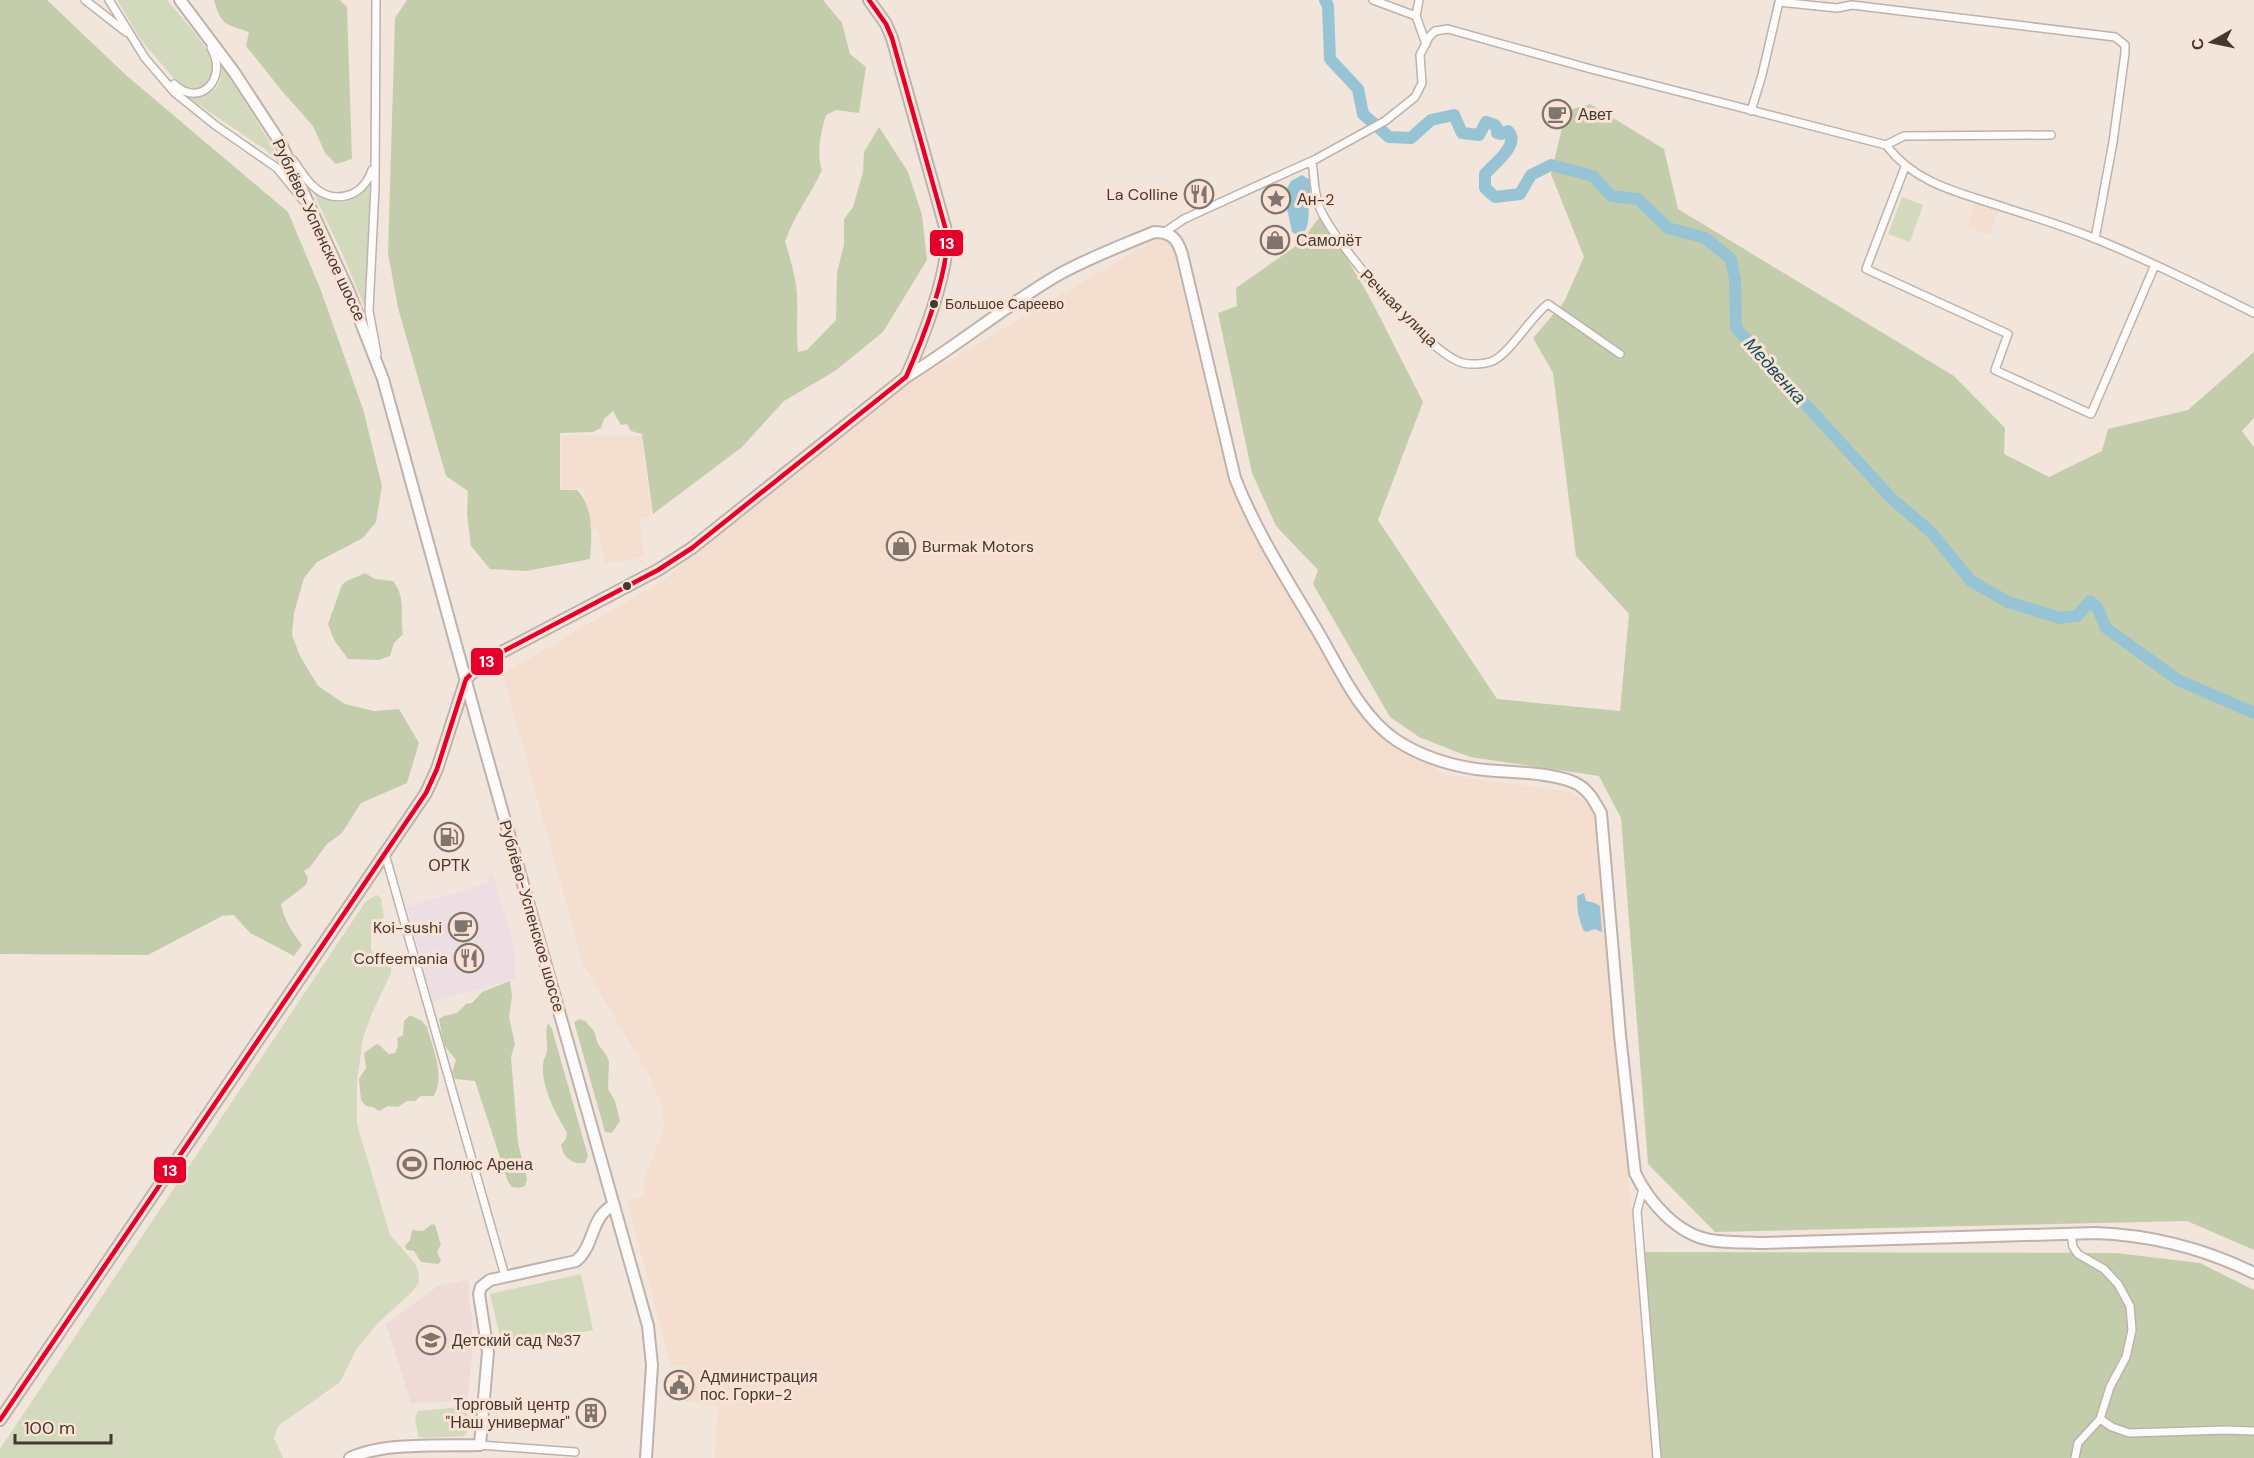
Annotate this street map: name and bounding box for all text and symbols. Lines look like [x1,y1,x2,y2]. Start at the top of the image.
north arrow [2182,12,2242,72]
text: С [2186,36,2209,52]
cafe icon: Авет [1541,98,1573,130]
place label: Авет [1578,104,1613,125]
street label: Рублёво-Успенское шоссе [267,135,371,325]
restaurant icon: La Colline [1183,178,1215,210]
place icon: Ан-2 [1260,183,1292,215]
place label: La Colline [1106,184,1178,205]
place label: Ан-2 [1297,189,1334,210]
shop icon: Самолёт [1259,224,1291,256]
line badge: 13 [929,229,964,257]
place label: Самолёт [1296,230,1362,251]
text: 13 [939,233,955,254]
street label: Речная улица [1356,265,1442,351]
place label: Большое Сареево [945,295,1064,313]
marker: Большое Сареево [928,298,940,310]
water label: Медвенка [1739,332,1811,410]
shop icon: Burmak Motors [885,530,917,562]
place label: Burmak Motors [922,536,1034,557]
unlabelled marker [621,580,633,592]
line badge: 13 [470,647,504,676]
text: 13 [479,651,495,672]
street label: Рублёво-Успенское шоссе [495,818,570,1015]
fuel station icon: ОРТК [433,821,465,853]
place label: ОРТК [428,855,470,876]
cafe icon: Koi-sushi [447,911,479,943]
place label: Koi-sushi [373,917,442,938]
restaurant icon: Coffeemania [453,942,485,974]
place label: Coffeemania [354,948,448,969]
sports icon: Полюс Арена [396,1148,428,1180]
place label: Полюс Арена [433,1154,533,1175]
line badge: 13 [153,1156,187,1184]
text: 13 [162,1160,178,1181]
school or university icon: Детский сад №37 [415,1324,447,1356]
place label: Детский сад №37 [452,1330,581,1351]
place label: Администрация пос. Горки-2 [700,1366,818,1405]
public building icon: Администрация пос. Горки-2 [663,1369,695,1401]
place label: Торговый центр "Наш универмаг" [446,1394,570,1433]
building icon: Торговый центр "Наш универмаг" [575,1397,607,1429]
scale bar [15,1407,111,1445]
text: 100 m [24,1416,75,1440]

